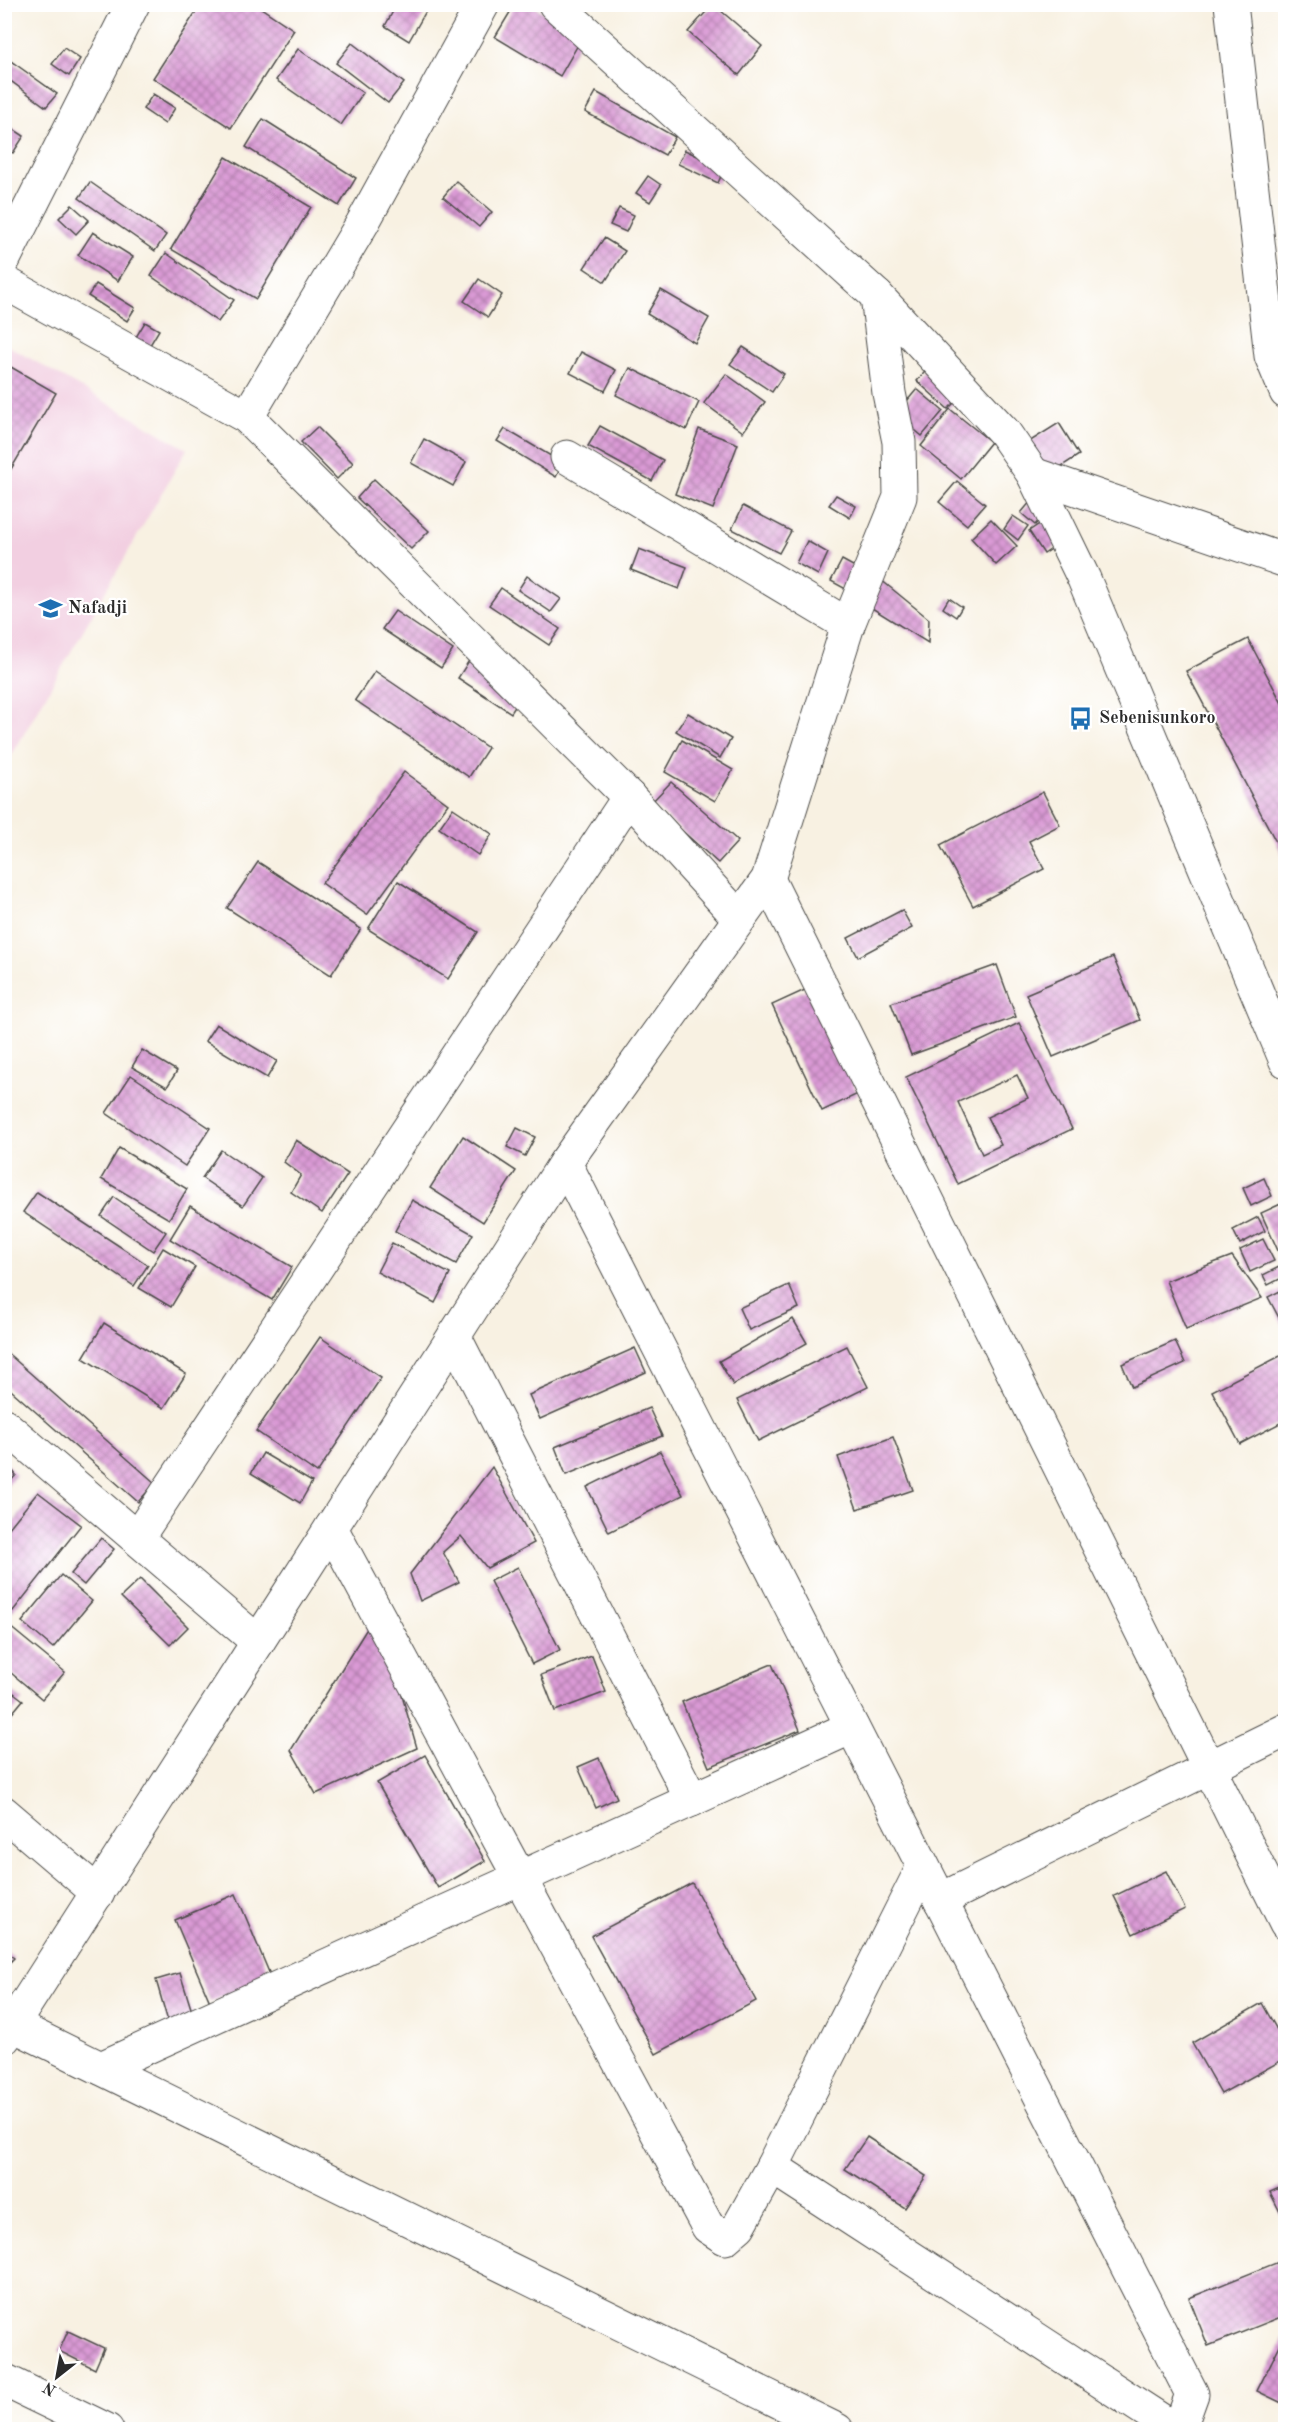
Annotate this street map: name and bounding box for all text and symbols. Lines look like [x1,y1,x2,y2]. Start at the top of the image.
school or university icon: Nafadji [37,595,63,621]
place label: Nafadji [68,599,127,617]
bus stop icon: Sebenisunkoro [1068,705,1094,731]
place label: Sebenisunkoro [1099,709,1216,727]
north arrow [27,2347,87,2407]
text: N [40,2378,60,2398]

